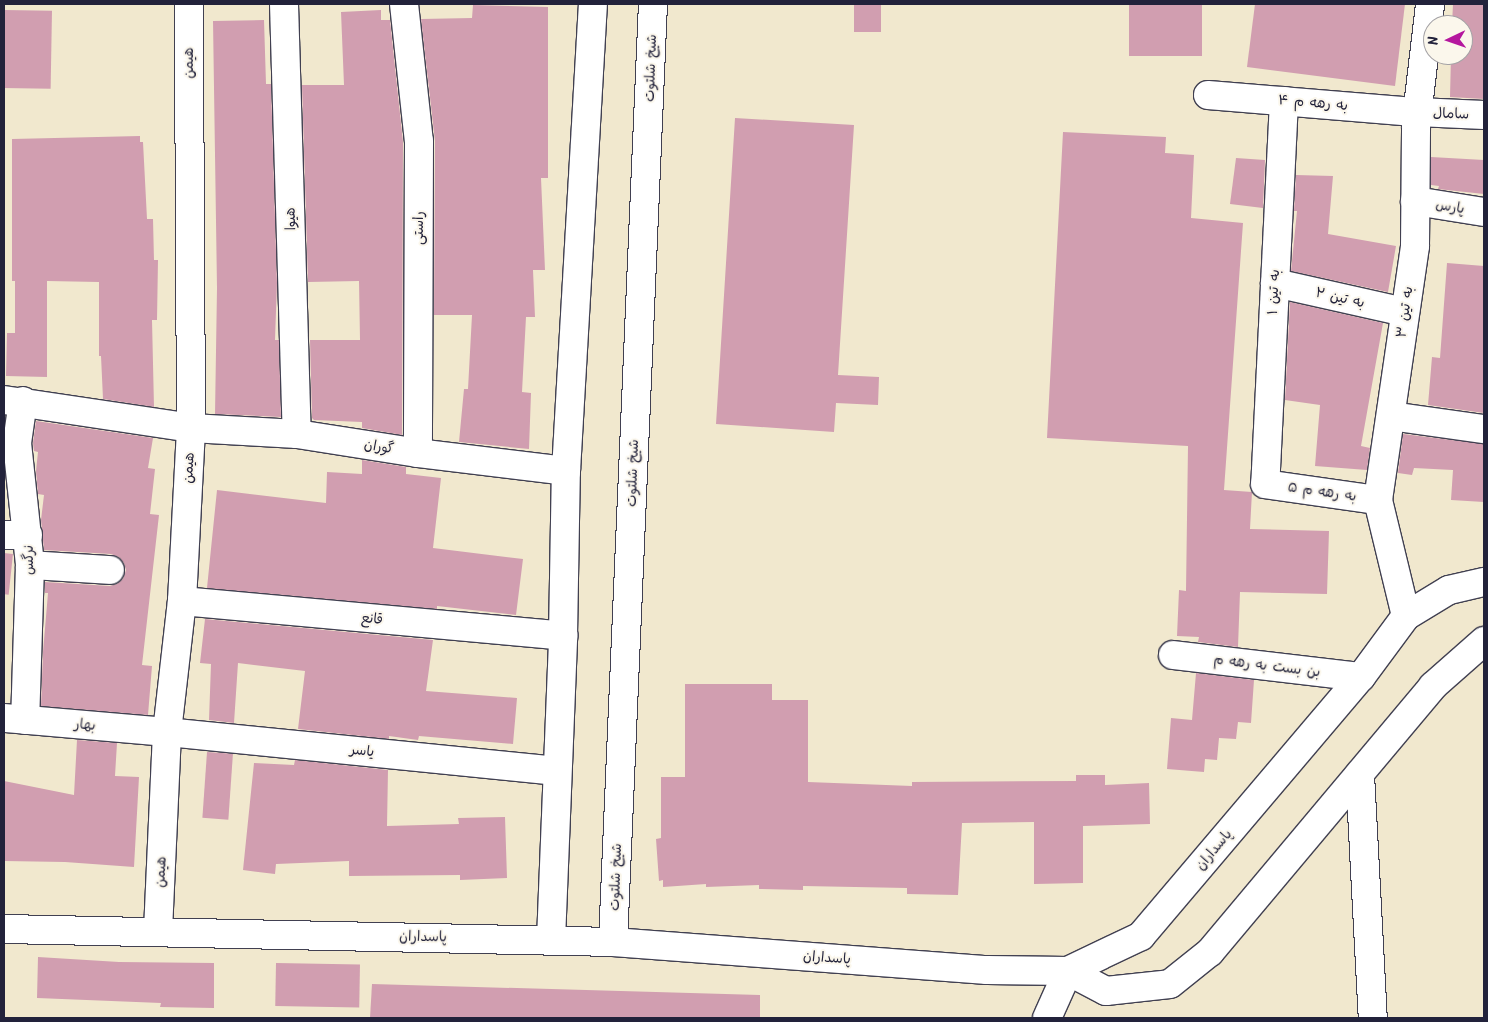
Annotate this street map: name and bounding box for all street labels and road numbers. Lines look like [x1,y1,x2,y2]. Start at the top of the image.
street label: شیخ شلتوت [641,34,661,102]
street label: هیمن [181,47,197,79]
street label: به رهه م ۴ [1277,92,1349,114]
street label: سامال [1433,105,1469,123]
street label: پارس [1434,196,1466,218]
street label: هیوا [282,207,300,231]
street label: راستی [411,211,427,245]
street label: به تین ۱ [1264,269,1284,315]
street label: به تین ۲ [1314,284,1366,312]
street label: به تین ۳ [1393,285,1417,339]
street label: گوران [363,436,395,458]
street label: شیخ شلتوت [623,439,643,507]
street label: هیمن [180,452,198,484]
street label: به رهه م ۵ [1287,479,1357,505]
street label: نرگس [20,545,38,575]
street label: قانع [360,610,384,628]
street label: بن بست به رهه م [1213,651,1321,681]
street label: بهار [74,716,96,734]
street label: یاسر [349,741,375,761]
street label: پاسداران [1192,826,1236,874]
street label: شیخ شلتوت [606,843,626,911]
street label: هیمن [152,856,170,888]
street label: پاسداران [399,928,447,946]
street label: پاسداران [803,948,851,968]

